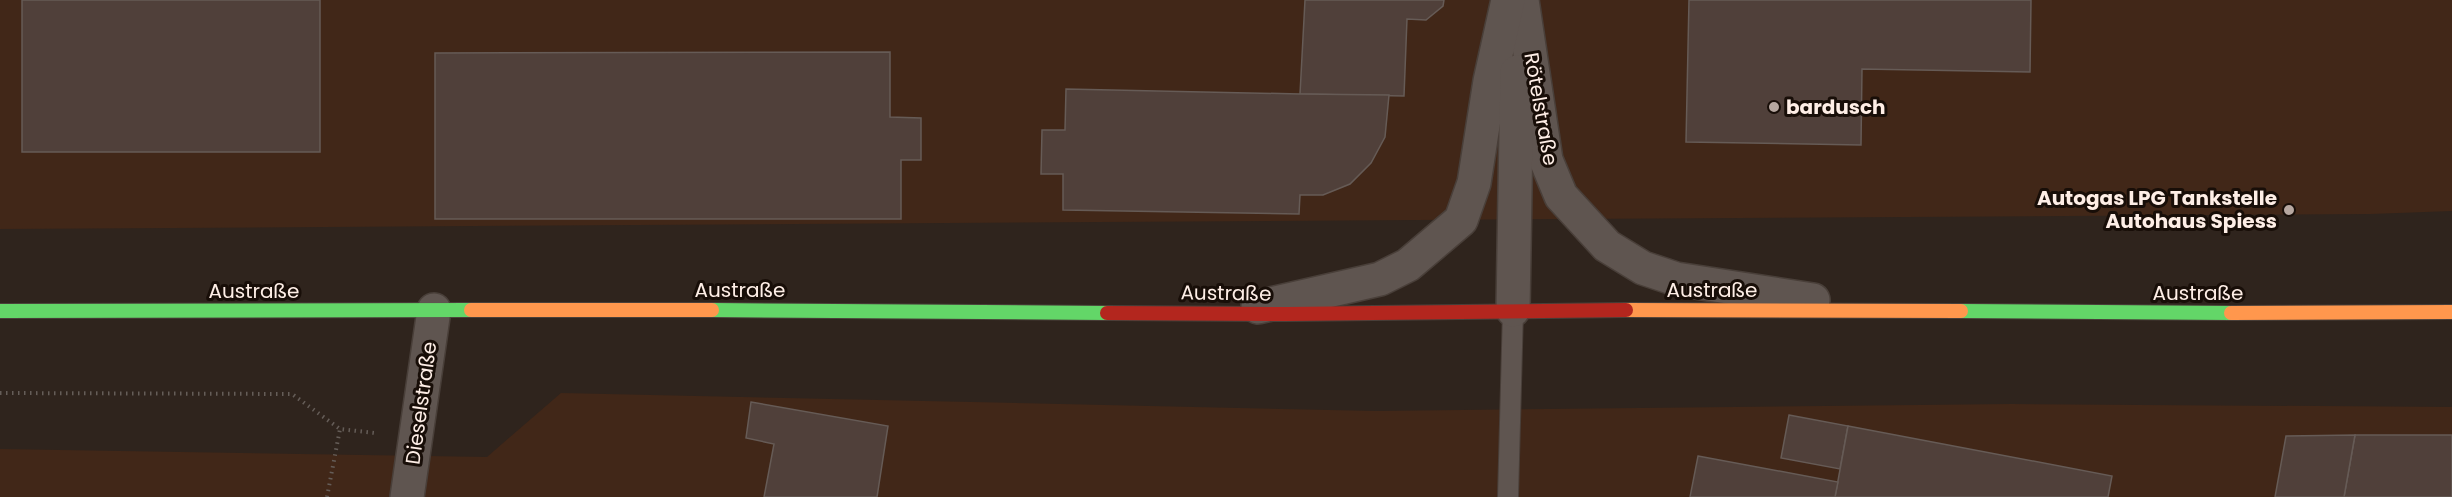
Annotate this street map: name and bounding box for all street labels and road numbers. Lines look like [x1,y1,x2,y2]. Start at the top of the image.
street label: Rötelstraße [1517,50,1565,168]
street label: Austraße [695,276,786,304]
street label: Austraße [1667,276,1758,304]
street label: Austraße [209,277,300,305]
street label: Austraße [1180,278,1272,308]
street label: Austraße [2153,279,2244,307]
street label: Dieselstraße [399,340,443,466]

